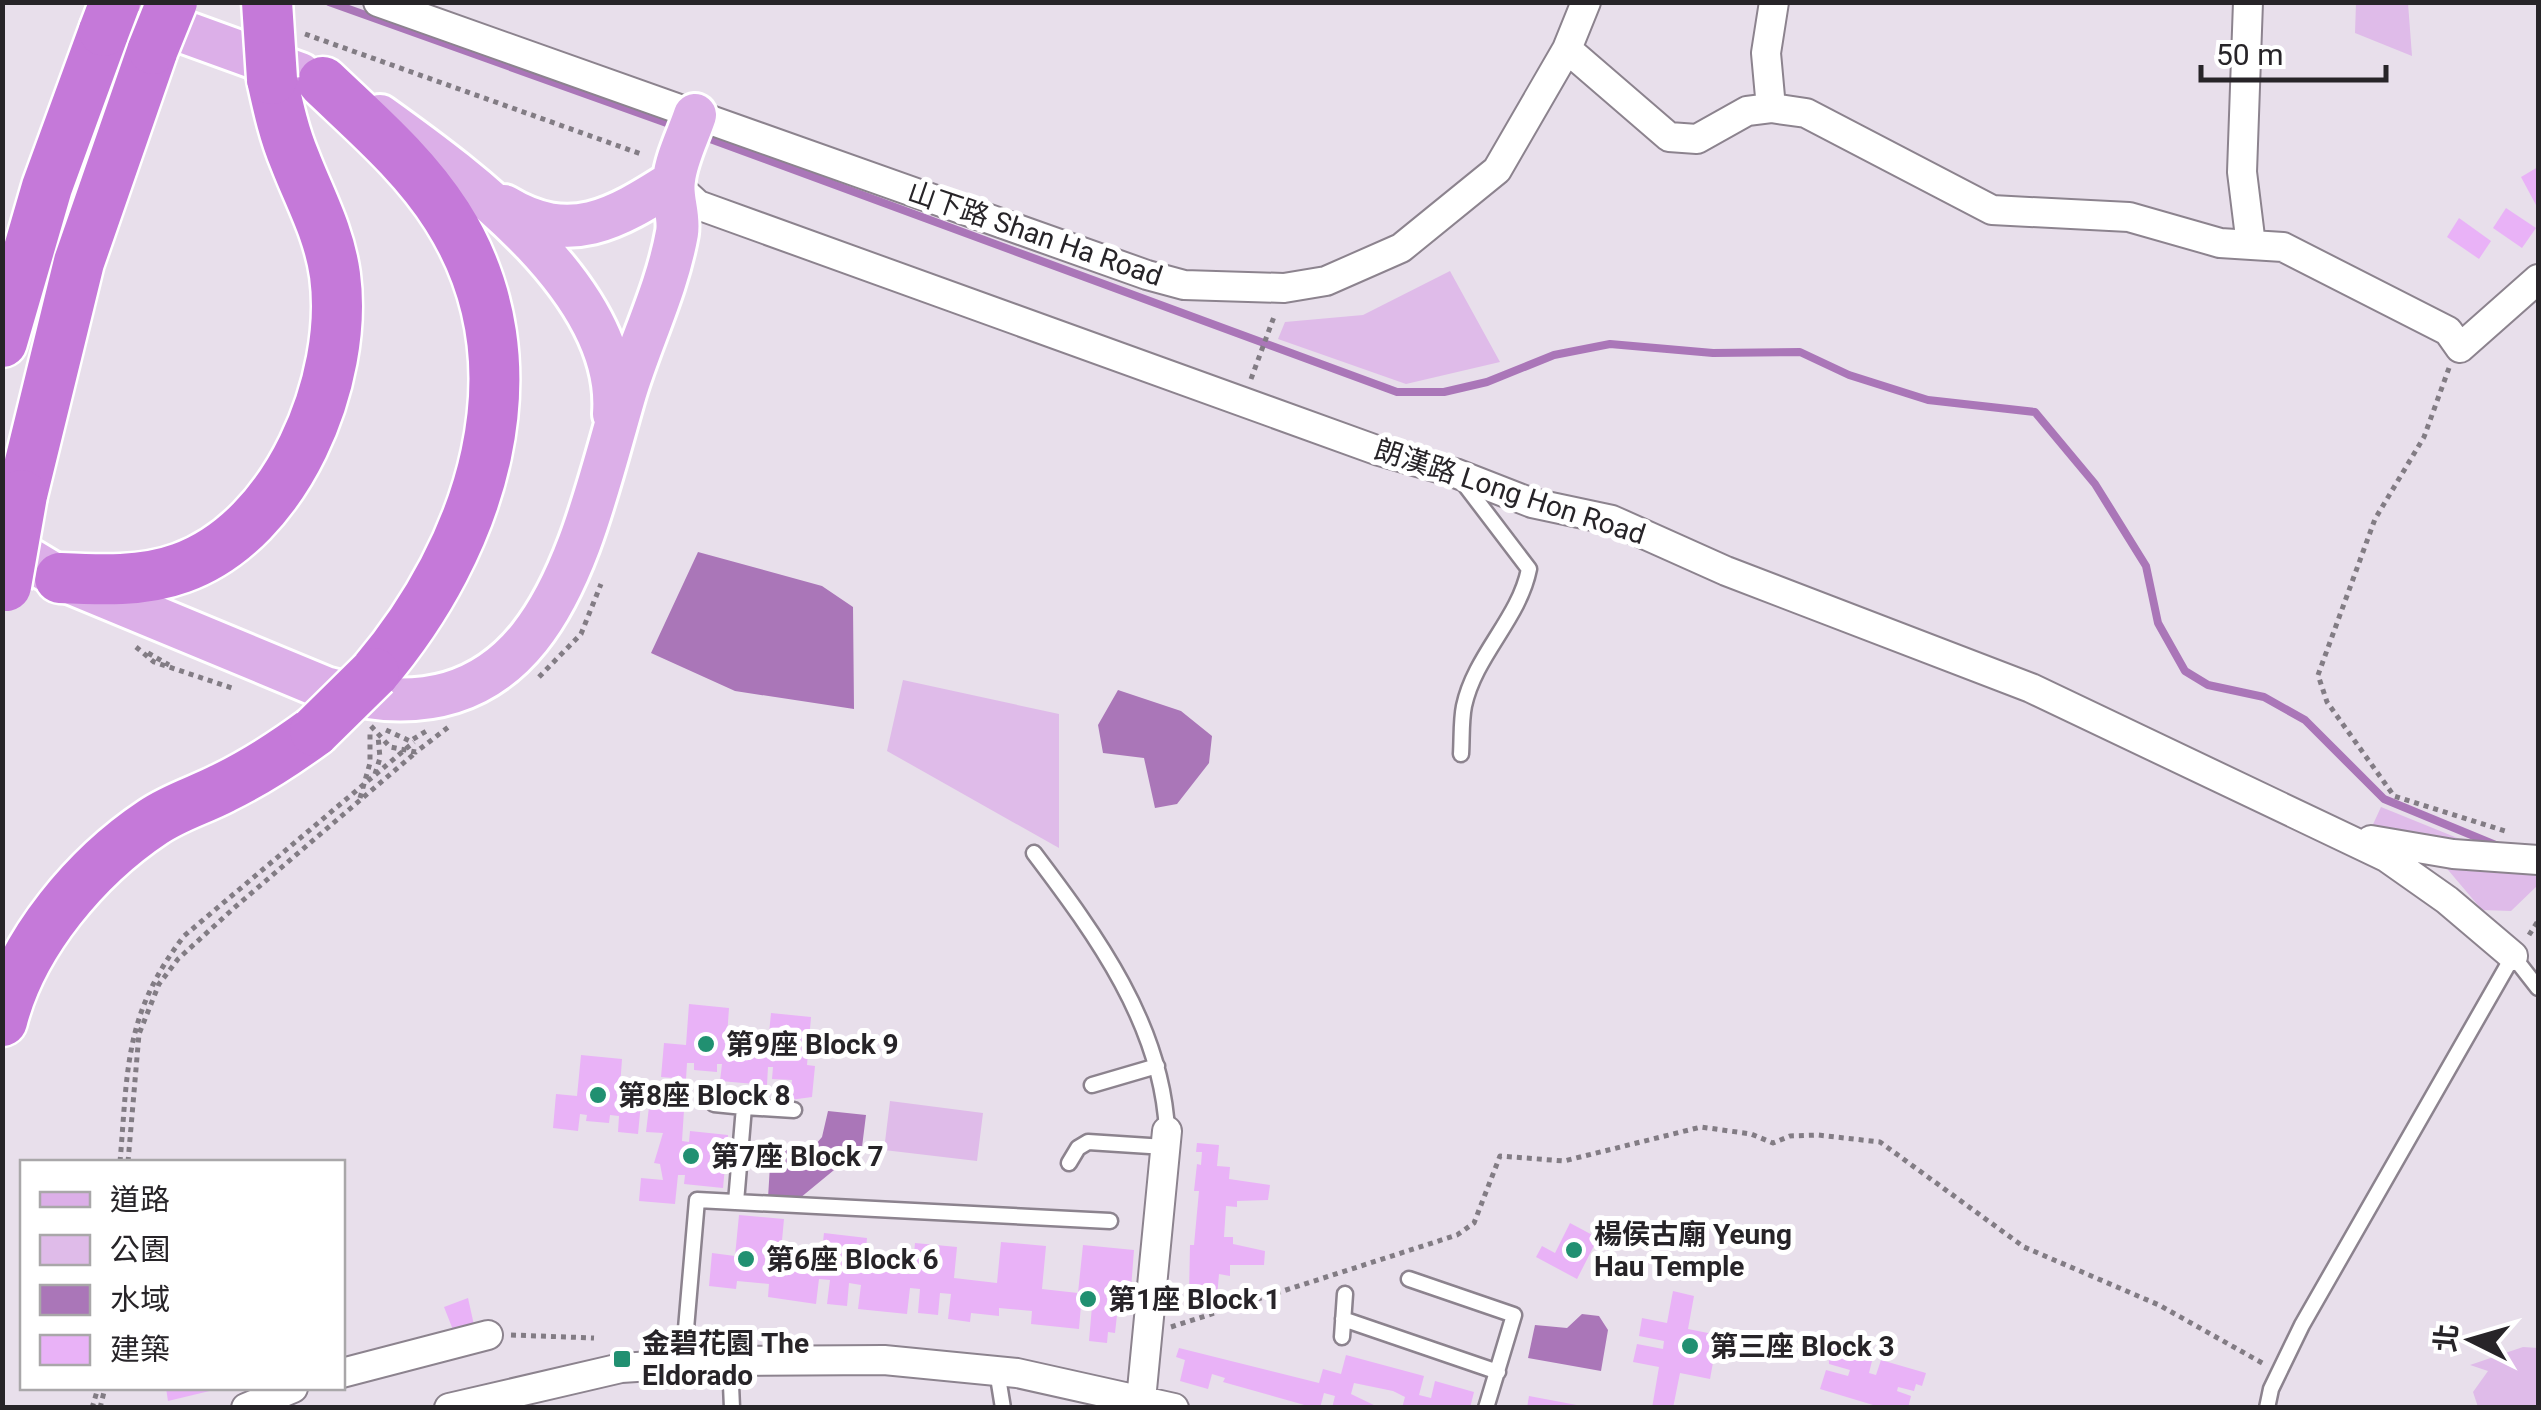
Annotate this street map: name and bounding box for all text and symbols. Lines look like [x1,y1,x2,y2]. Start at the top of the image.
scale bar [2201,20,2386,82]
text: 50 m [2216,37,2283,72]
street label: 山下路 Shan Ha Road [903,175,1167,293]
street label: 朗漢路 Long Hon Road [1370,433,1650,551]
place label: 第9座 Block 9 [726,1028,899,1061]
marker: 第9座 Block 9 [695,1033,717,1055]
place label: 第8座 Block 8 [618,1079,791,1112]
marker: 第8座 Block 8 [587,1084,609,1106]
place label: 第7座 Block 7 [711,1140,884,1173]
marker: 第7座 Block 7 [680,1145,702,1167]
legend [20,1160,345,1390]
text: 道路 [110,1182,170,1217]
place label: 楊侯古廟 Yeung Hau Temple [1594,1218,1792,1283]
text: 公園 [110,1232,170,1267]
marker: 楊侯古廟 Yeung Hau Temple [1563,1239,1585,1261]
place label: 第6座 Block 6 [766,1243,939,1276]
marker: 第6座 Block 6 [735,1248,757,1270]
text: 水域 [110,1282,170,1317]
place label: 第1座 Block 1 [1108,1283,1281,1316]
marker: 第1座 Block 1 [1077,1288,1099,1310]
north arrow [2421,1290,2521,1390]
text: 北 [2429,1322,2464,1353]
place label: 金碧花園 The Eldorado [642,1327,809,1392]
place label: 第三座 Block 3 [1710,1330,1895,1363]
text: 建築 [110,1332,170,1367]
marker: 第三座 Block 3 [1679,1335,1701,1357]
marker: 金碧花園 The Eldorado [611,1348,633,1370]

